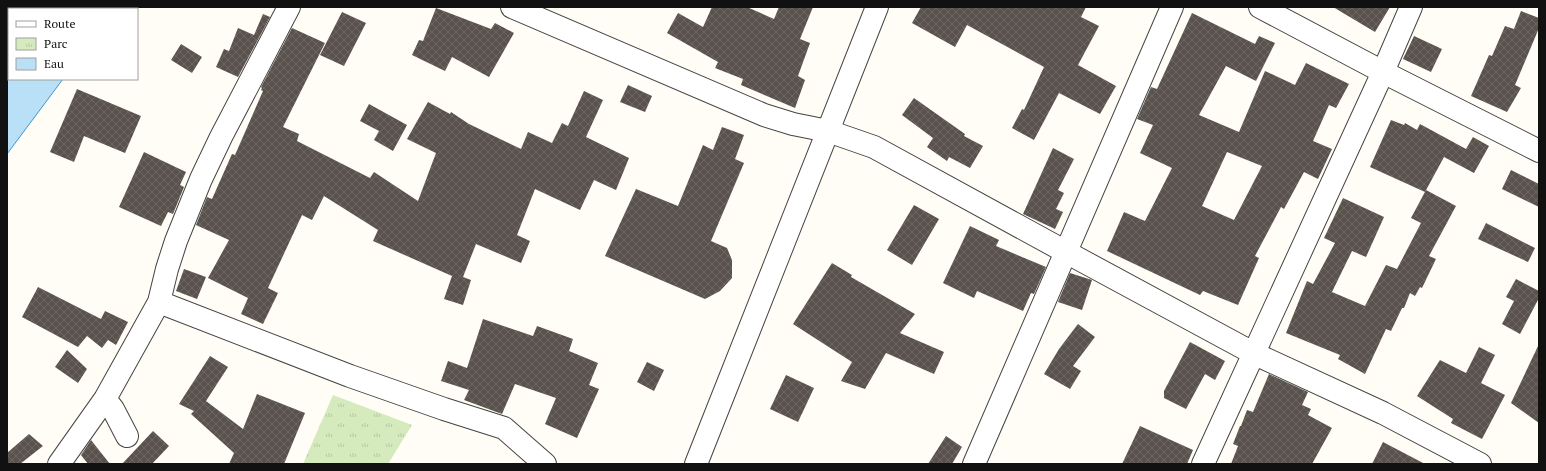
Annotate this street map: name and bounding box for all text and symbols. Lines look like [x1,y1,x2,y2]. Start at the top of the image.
legend [8,8,138,80]
text: Route [44,16,75,31]
text: Parc [44,36,68,51]
text: Eau [44,56,64,71]

